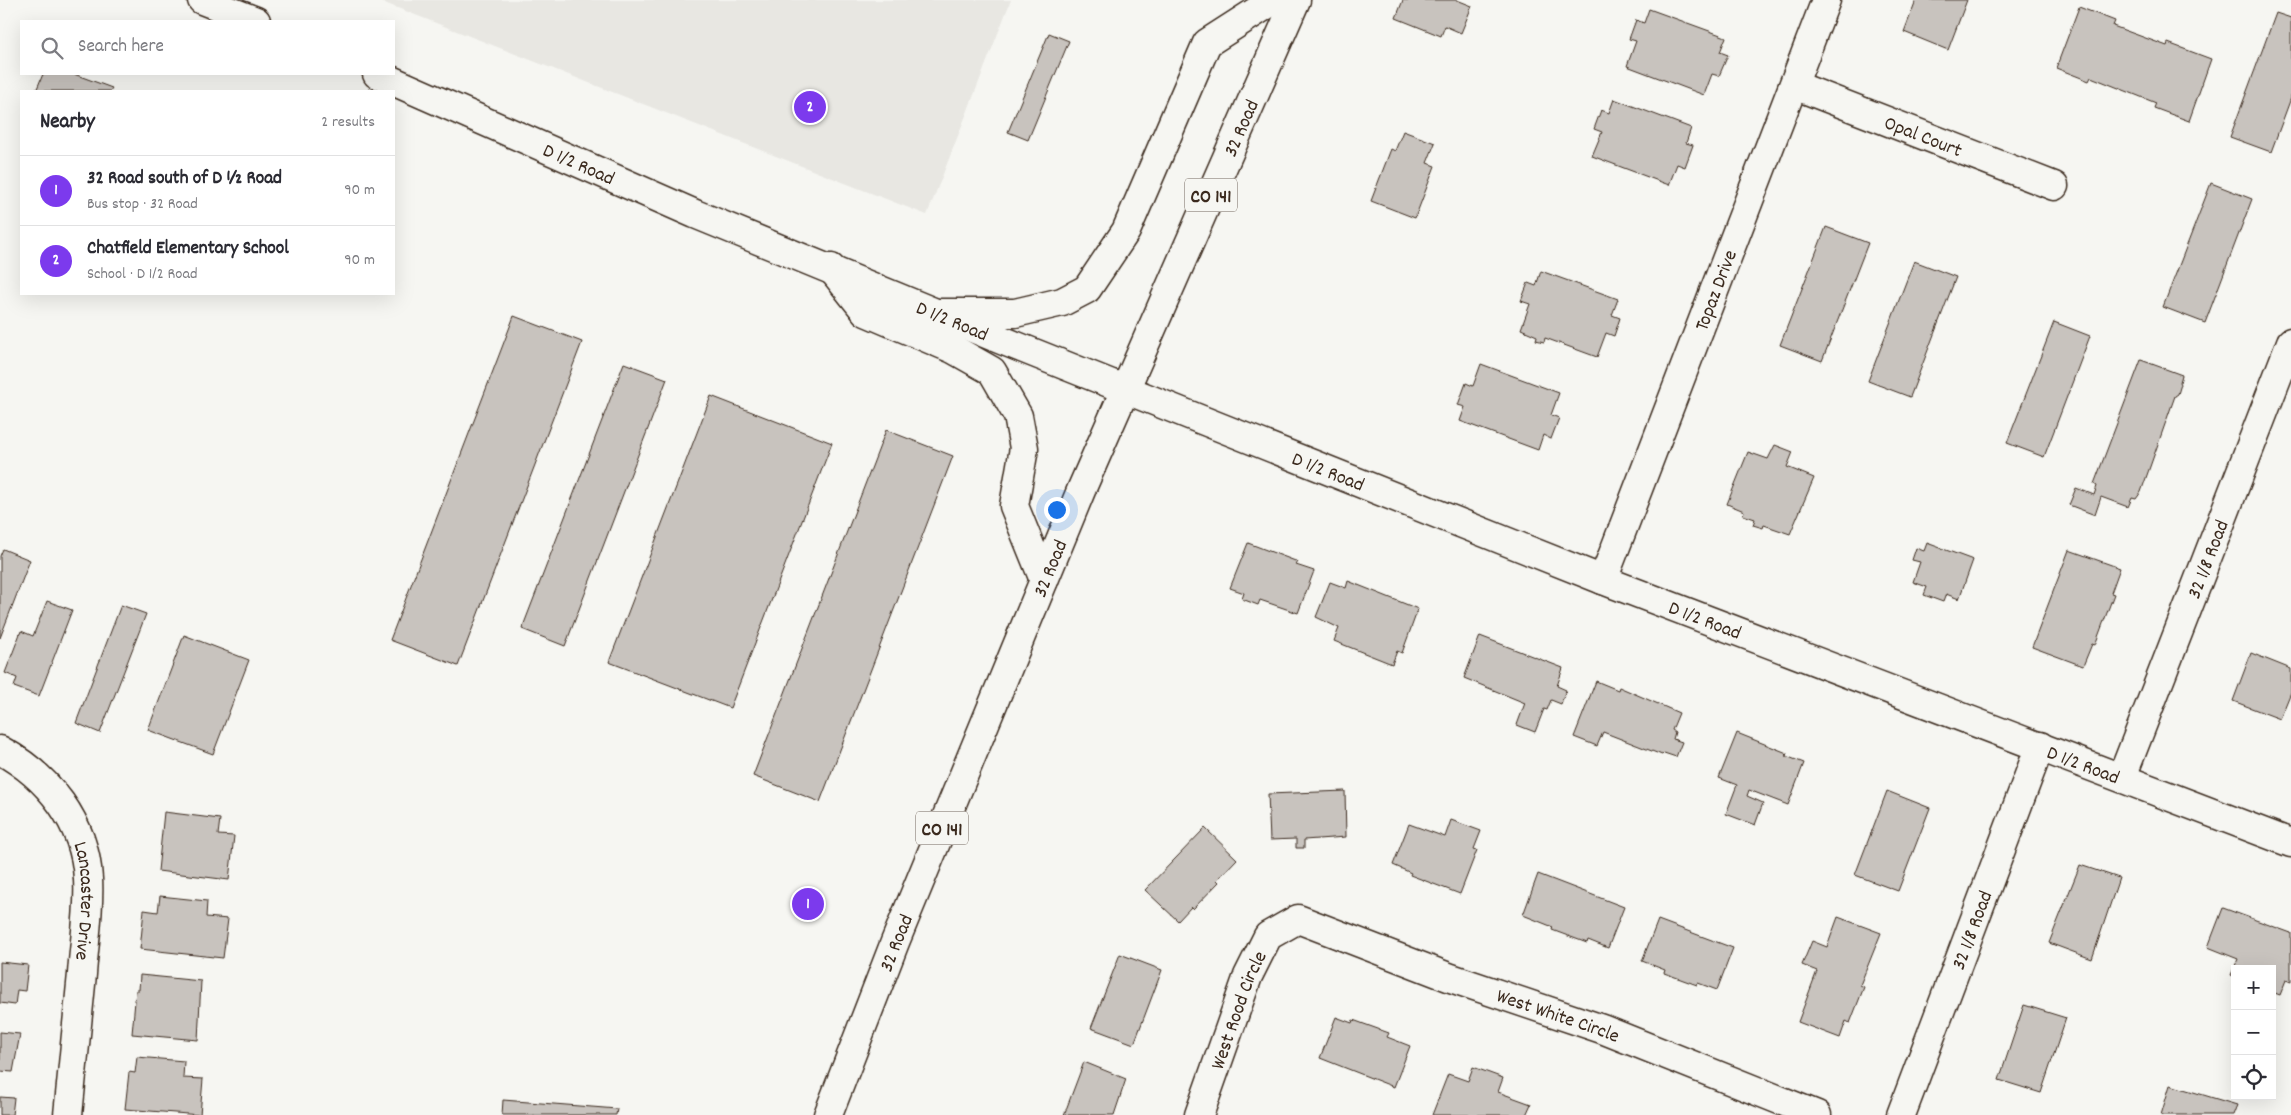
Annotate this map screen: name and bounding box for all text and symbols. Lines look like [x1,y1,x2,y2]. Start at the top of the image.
search box [20,20,395,75]
icon: search [38,34,66,62]
text: Search here [78,34,164,61]
pin: 2 [794,88,826,126]
street label: 32 Road [1218,96,1268,162]
text: Nearby [40,108,95,138]
street label: Opal Court [1879,110,1966,166]
text: 2 results [321,111,375,134]
street label: D 1/2 Road [538,138,618,194]
text: 32 Road south of D ½ Road [87,166,282,193]
road number: CO 141 [1185,178,1237,212]
text: 1 [54,179,58,202]
text: 90 m [344,179,375,202]
text: Bus stop · 32 Road [87,193,198,216]
text: Chatfield Elementary School [87,236,289,263]
street label: Topaz Drive [1689,246,1746,335]
text: 2 [53,249,60,272]
text: 90 m [344,249,375,272]
text: School · D 1/2 Road [87,263,197,286]
street label: D 1/2 Road [911,295,992,350]
street label: D 1/2 Road [1287,446,1368,500]
your location [1044,497,1070,523]
street label: 32 1/8 Road [2182,517,2238,603]
street label: 32 Road [1028,536,1076,602]
street label: D 1/2 Road [1664,595,1745,649]
street label: D 1/2 Road [2042,740,2123,793]
road number: CO 141 [916,811,968,844]
street label: Lancaster Drive [65,839,99,962]
pin: 1 [792,885,824,923]
street label: 32 1/8 Road [1946,887,2001,974]
street label: 32 Road [874,911,922,976]
street label: West Rood Circle [1205,947,1275,1074]
map controls [2231,965,2276,1100]
button: + [2231,965,2276,1010]
street label: West White Circle [1492,983,1623,1052]
button: − [2231,1010,2276,1055]
button: locate [2231,1055,2276,1100]

